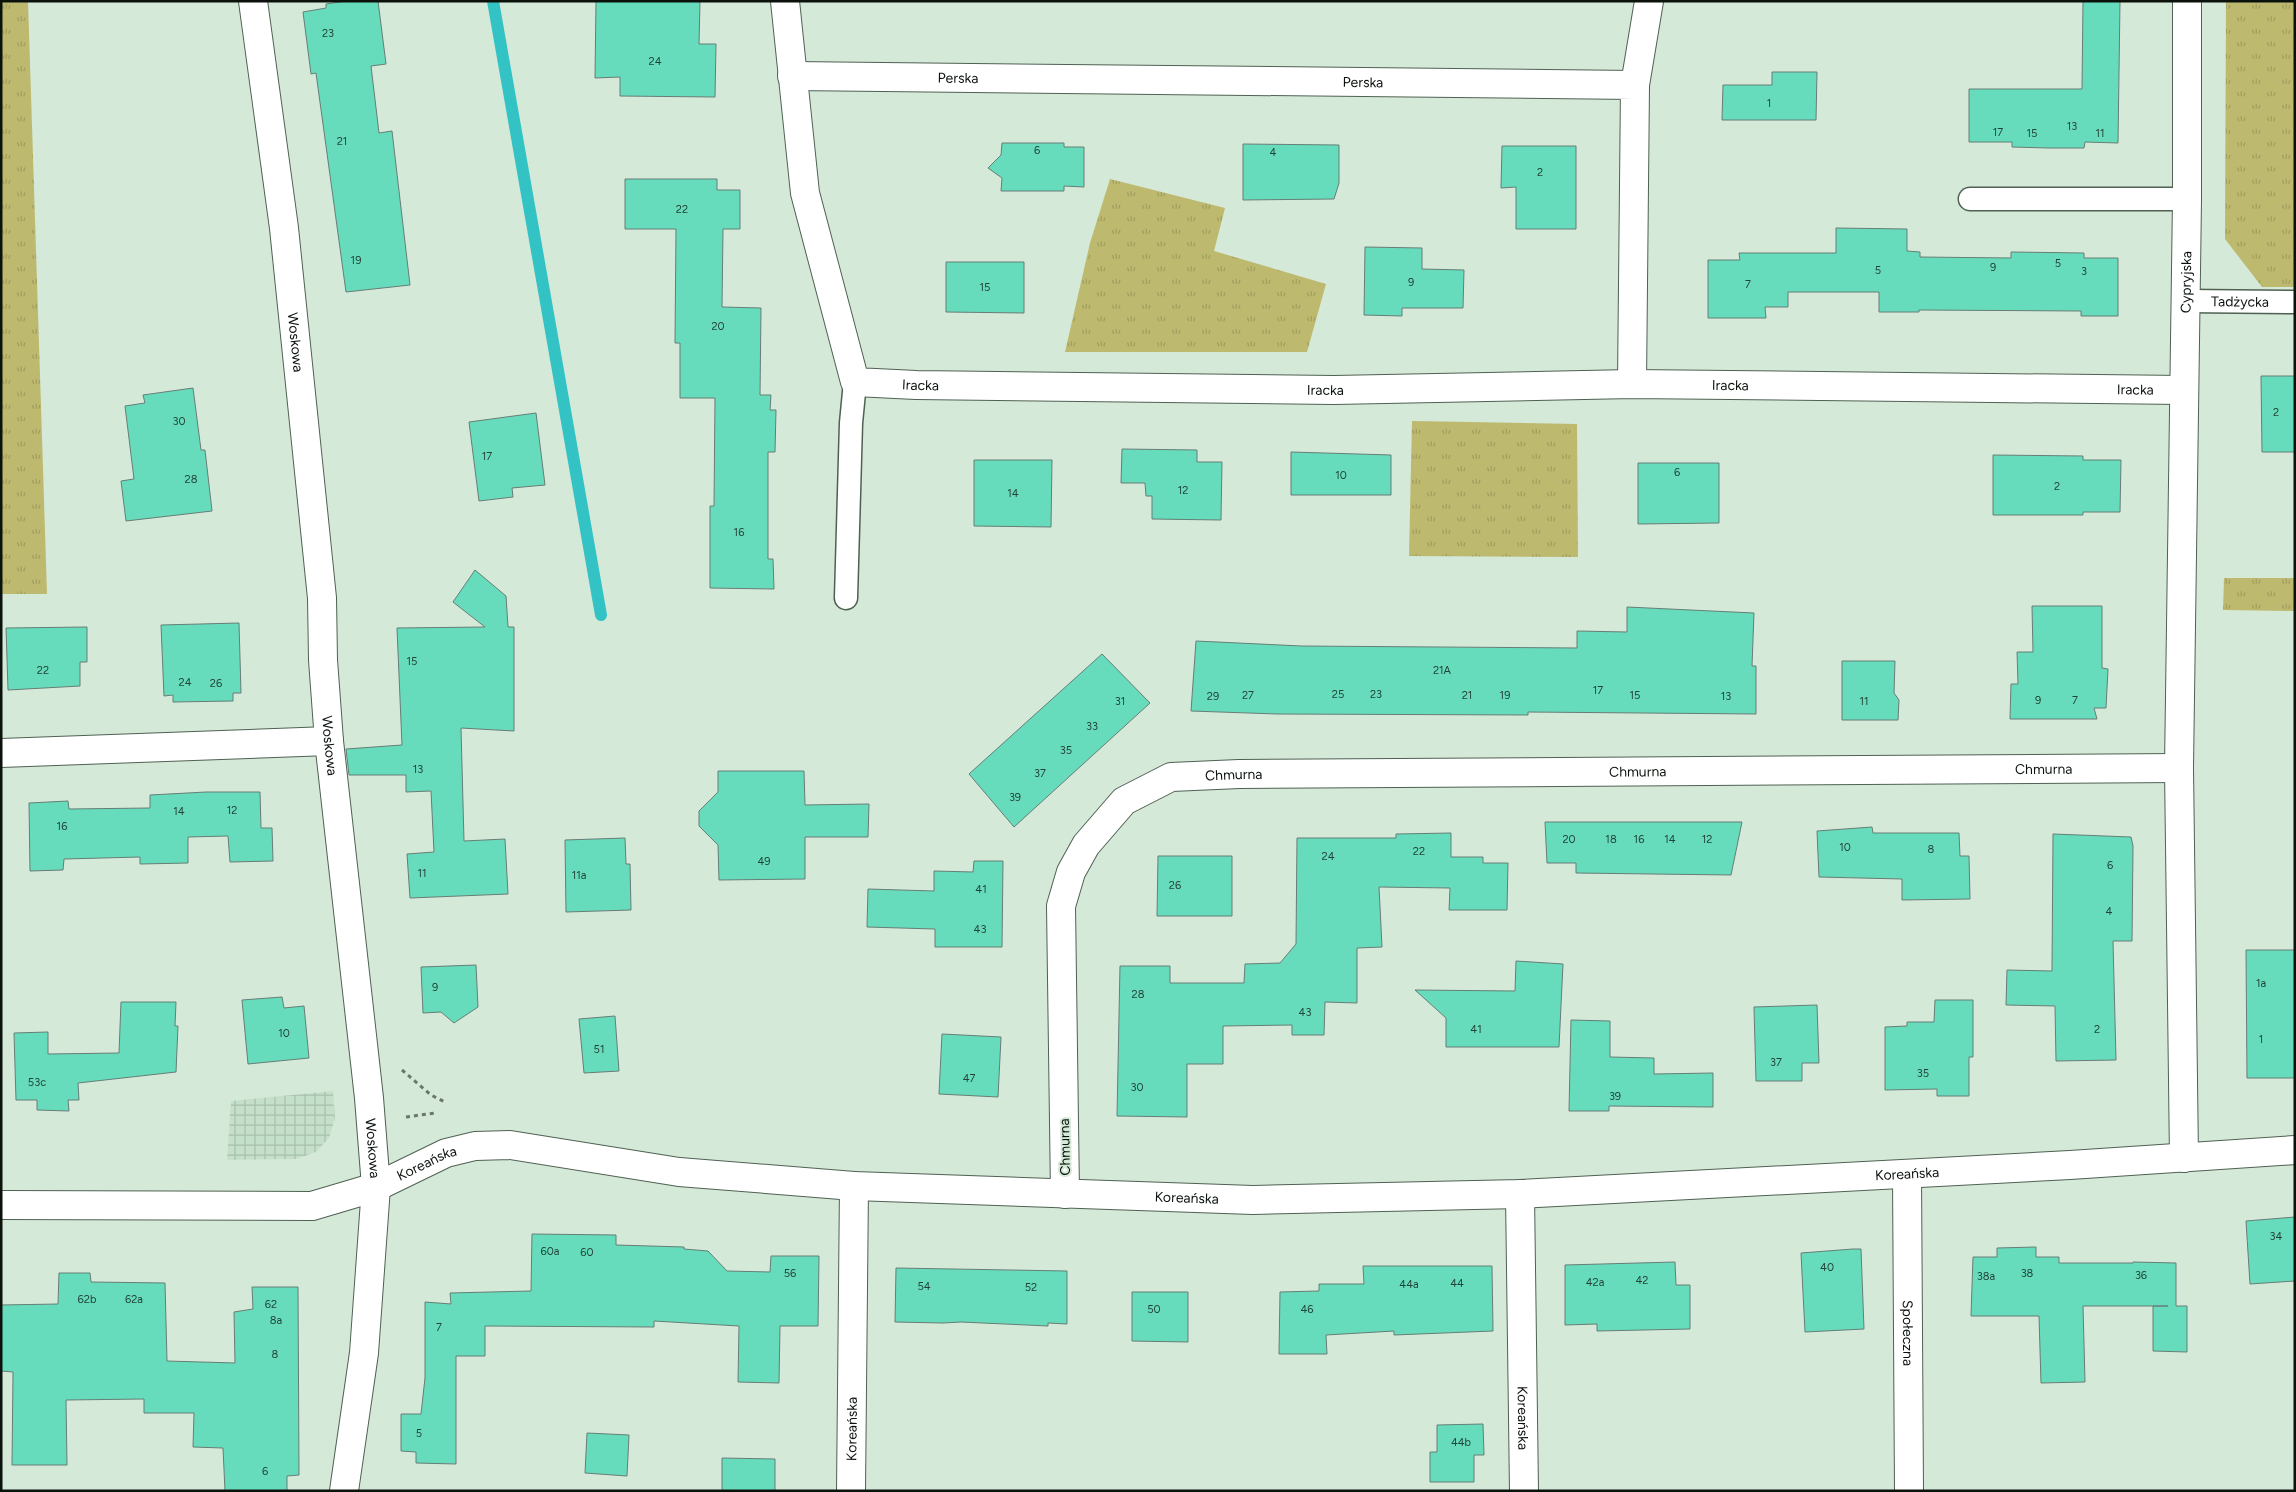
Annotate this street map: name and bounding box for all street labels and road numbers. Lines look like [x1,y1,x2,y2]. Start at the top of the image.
street label: Perska [938,69,978,86]
street label: Perska [1343,73,1383,91]
street label: Cypryjska [2177,251,2195,313]
street label: Tadżycka [2211,293,2269,310]
street label: Woskowa [284,312,307,373]
street label: Iracka [901,376,939,394]
street label: Iracka [1712,376,1749,394]
street label: Iracka [1307,381,1344,399]
street label: Iracka [2117,381,2154,398]
street label: Woskowa [319,715,341,776]
street label: Chmurna [2015,760,2072,778]
street label: Chmurna [1609,763,1666,780]
street label: Chmurna [1205,765,1262,784]
street label: Woskowa [362,1118,384,1179]
street label: Chmurna [1056,1118,1074,1176]
street label: Koreańska [394,1142,458,1184]
street label: Koreańska [1875,1163,1940,1184]
street label: Koreańska [1154,1188,1219,1207]
street label: Społeczna [1899,1300,1917,1366]
street label: Koreańska [1514,1386,1532,1450]
street label: Koreańska [843,1397,860,1461]

